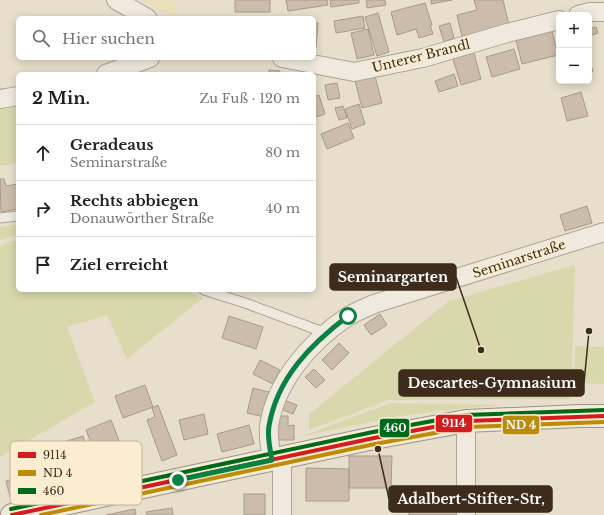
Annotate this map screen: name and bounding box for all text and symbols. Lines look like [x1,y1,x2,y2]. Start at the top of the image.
map controls [556,12,592,84]
button: + [556,12,592,48]
search box [16,16,316,60]
icon: search [30,27,52,49]
text: Hier suchen [62,29,155,48]
street label: Unterer Brandl [370,36,472,76]
button: − [556,48,592,84]
text: 2 Min. [32,88,90,109]
text: Zu Fuß · 120 m [199,90,300,107]
text: Geradeaus [70,135,153,154]
icon: ahead [32,142,54,164]
text: 80 m [265,144,300,161]
text: Seminarstraße [70,154,167,171]
text: Rechts abbiegen [70,191,199,210]
icon: right [32,198,54,220]
text: 40 m [265,200,300,217]
text: Donauwörther Straße [70,210,214,227]
street label: Seminarstraße [470,236,568,282]
icon: arrive [32,254,54,276]
text: Ziel erreicht [70,255,168,274]
callout: Seminargarten [330,264,456,290]
text: Seminargarten [338,268,448,286]
route start [339,307,357,325]
callout: Descartes-Gymnasium [399,370,584,396]
text: Descartes-Gymnasium [408,374,577,392]
line badge: 9114 [435,414,473,433]
line badge: ND 4 [502,415,540,435]
text: 9114 [442,416,466,430]
line badge: 460 [379,418,410,438]
text: ND 4 [506,418,536,432]
text: 460 [383,421,407,435]
legend [10,441,142,505]
text: 9114 [43,448,66,462]
text: ND 4 [43,466,72,480]
route end [169,471,187,489]
text: 460 [43,484,65,498]
callout: Adalbert-Stifter-Str, [389,486,552,512]
text: Adalbert-Stifter-Str, [396,490,545,508]

